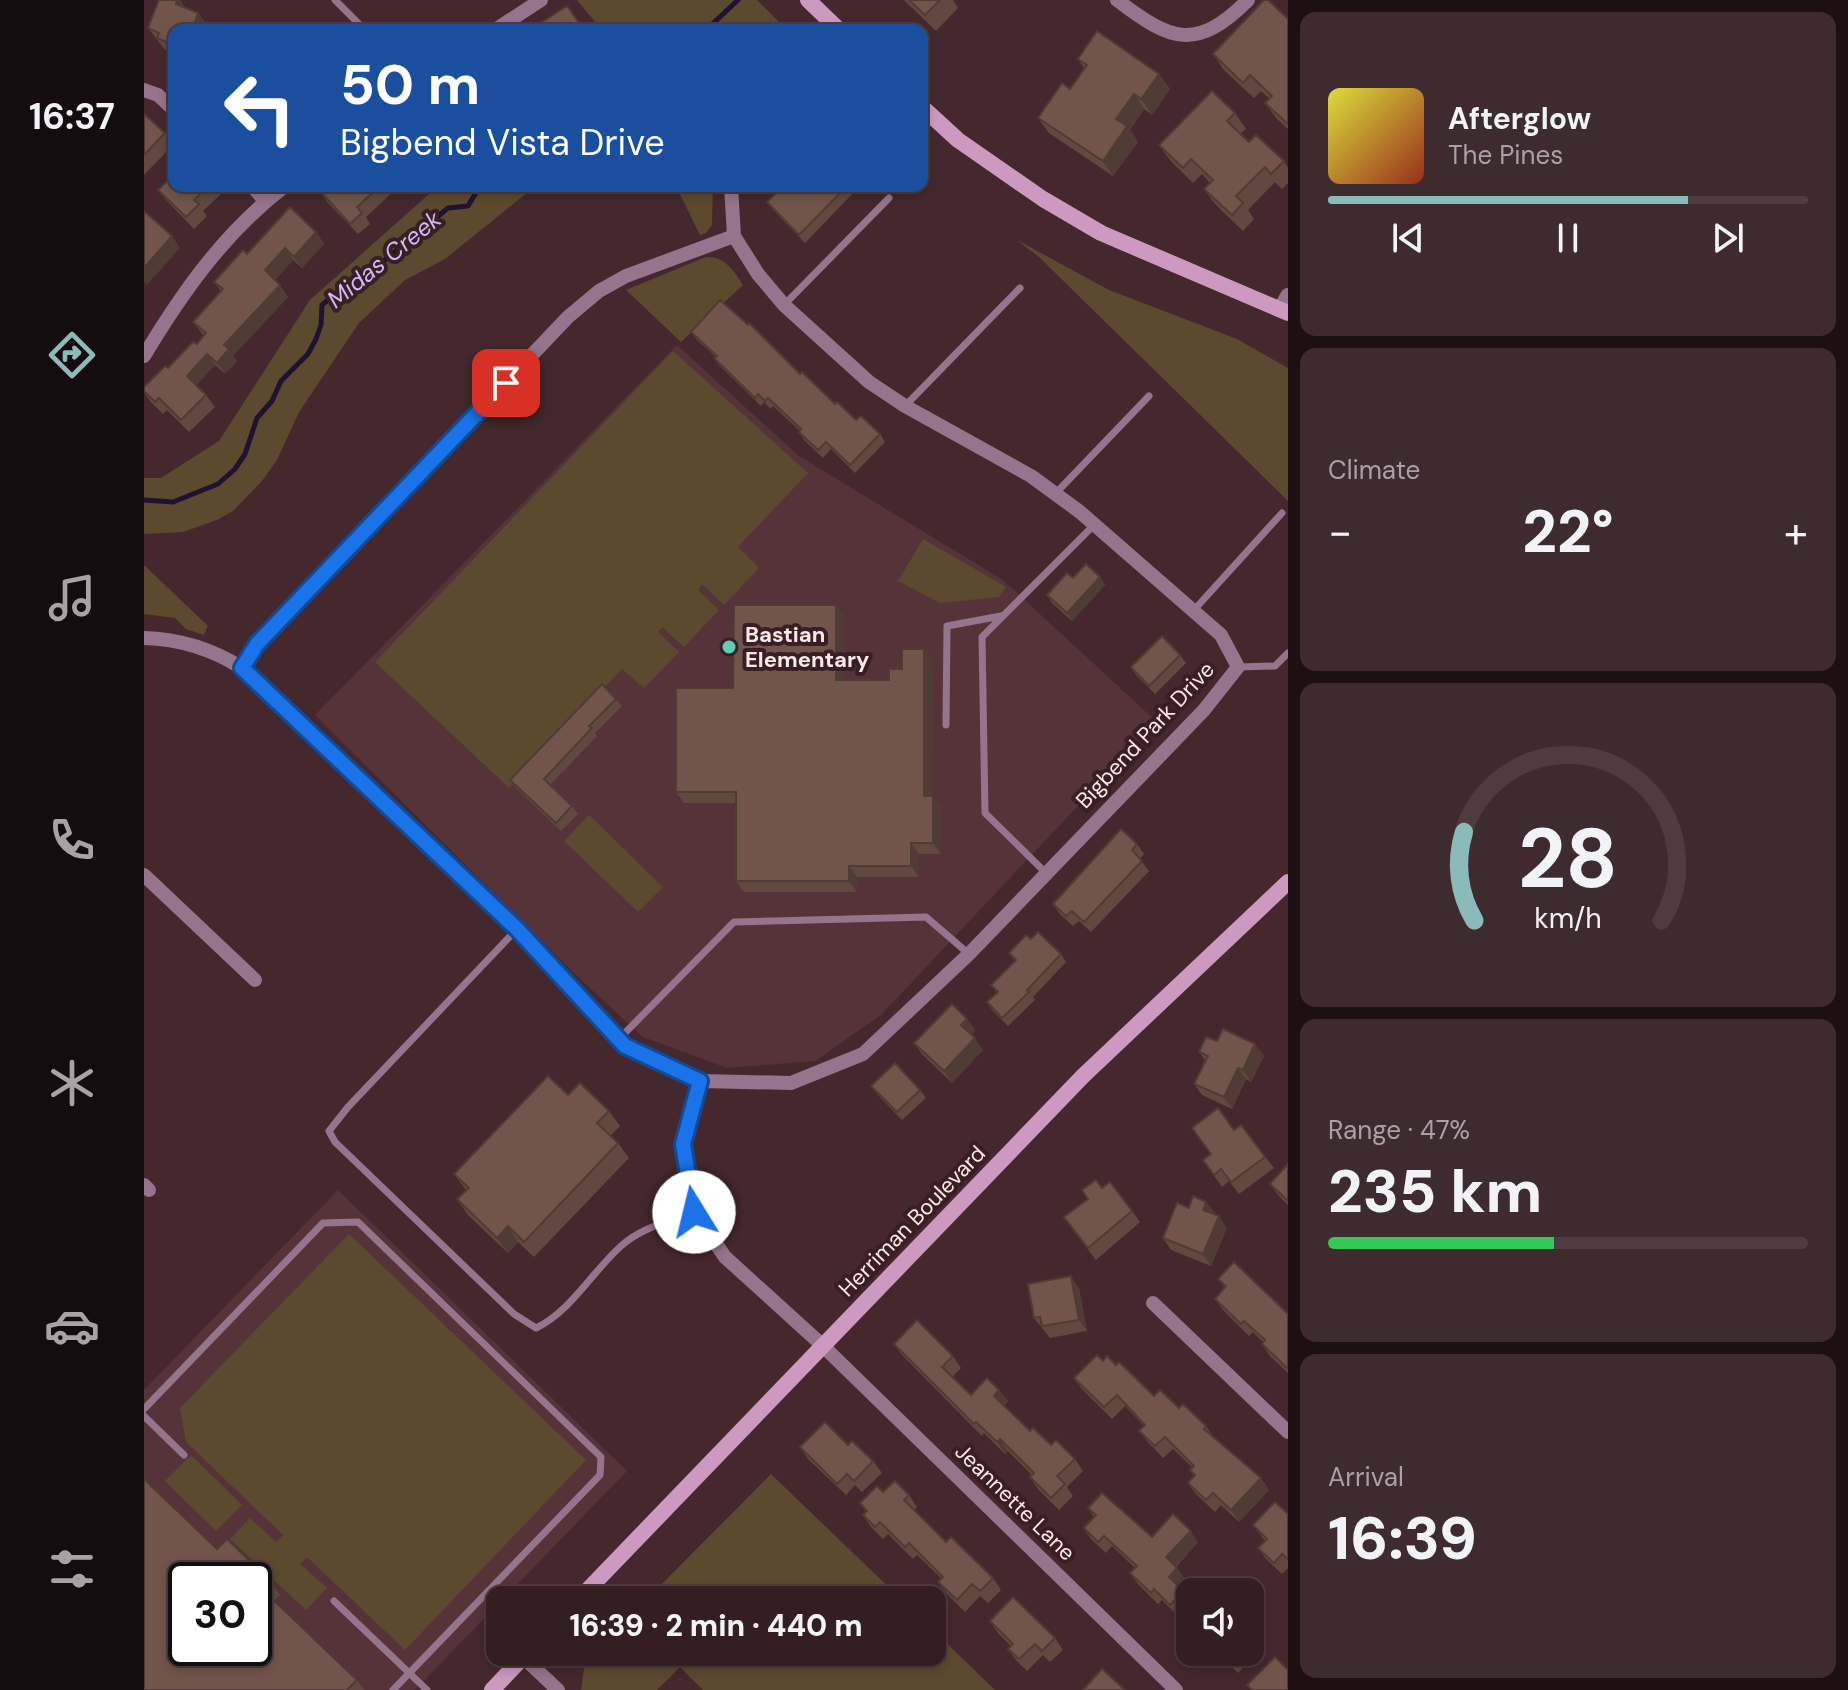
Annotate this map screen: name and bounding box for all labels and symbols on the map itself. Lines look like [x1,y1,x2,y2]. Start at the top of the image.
water label: Midas Creek [320,203,448,315]
pin [472,349,540,417]
place label: Bastian Elementary [745,620,869,674]
marker: Bastian Elementary [720,638,738,656]
street label: Bigbend Park Drive [1069,655,1221,815]
street label: Herriman Boulevard [832,1139,992,1303]
position arrow [652,1170,736,1254]
street label: Jeannette Lane [949,1437,1081,1567]
speed limit sign: 30 [168,1562,272,1666]

